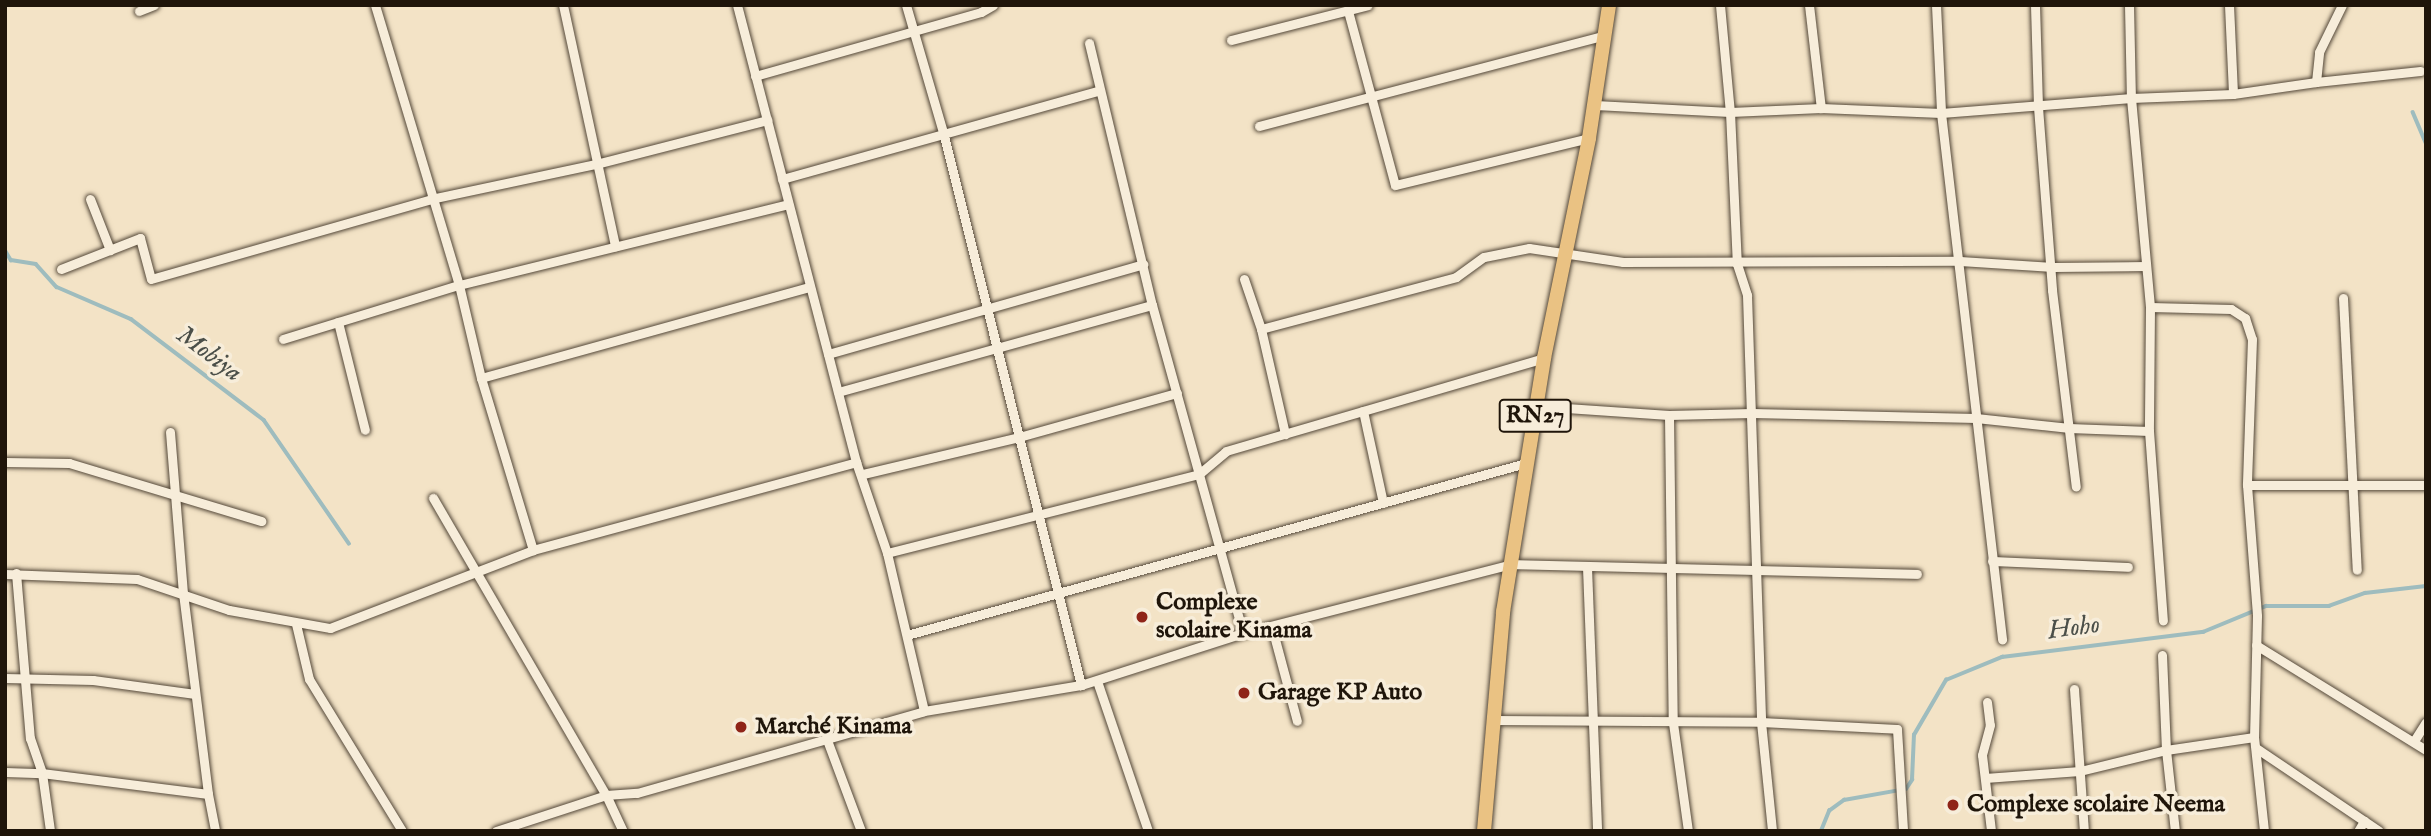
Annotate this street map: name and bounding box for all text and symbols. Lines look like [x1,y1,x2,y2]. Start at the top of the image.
water label: Mobiya [170,319,248,389]
road number: RN27 [1498,396,1572,436]
place label: Complexe scolaire Kinama [1156,589,1312,645]
marker: Complexe scolaire Kinama [1134,609,1150,625]
water label: Hoho [2046,609,2102,647]
place label: Garage KP Auto [1258,679,1422,707]
marker: Garage KP Auto [1236,685,1252,701]
place label: Marché Kinama [755,713,912,741]
marker: Marché Kinama [733,719,749,735]
place label: Complexe scolaire Neema [1967,791,2225,819]
marker: Complexe scolaire Neema [1945,797,1961,813]

